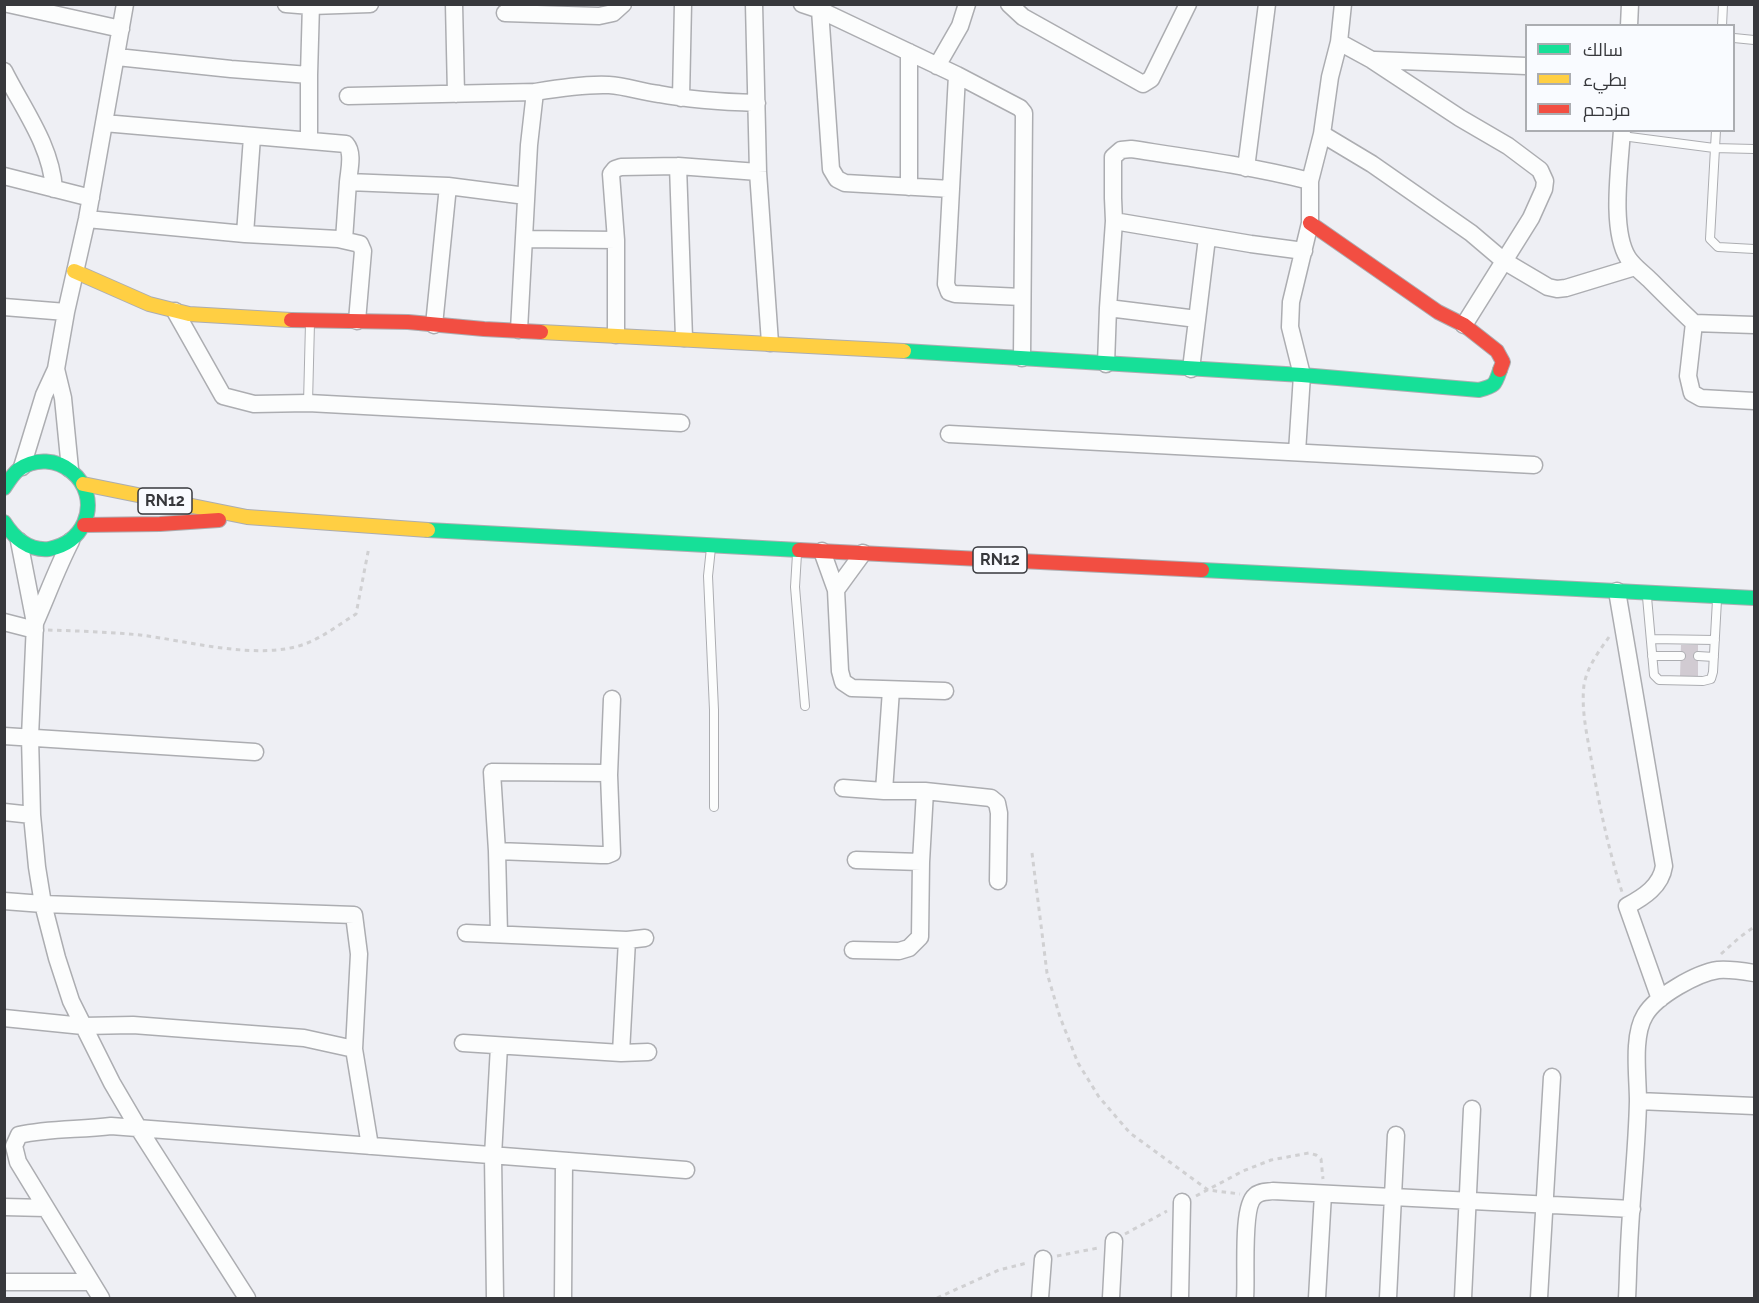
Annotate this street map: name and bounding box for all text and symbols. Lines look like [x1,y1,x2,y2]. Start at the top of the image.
legend [1525,24,1735,132]
text: سالك [1583,39,1623,60]
text: بطيء [1583,69,1627,90]
text: مزدحم [1583,99,1631,120]
road number: RN12 [138,488,192,514]
road number: RN12 [973,547,1027,573]

